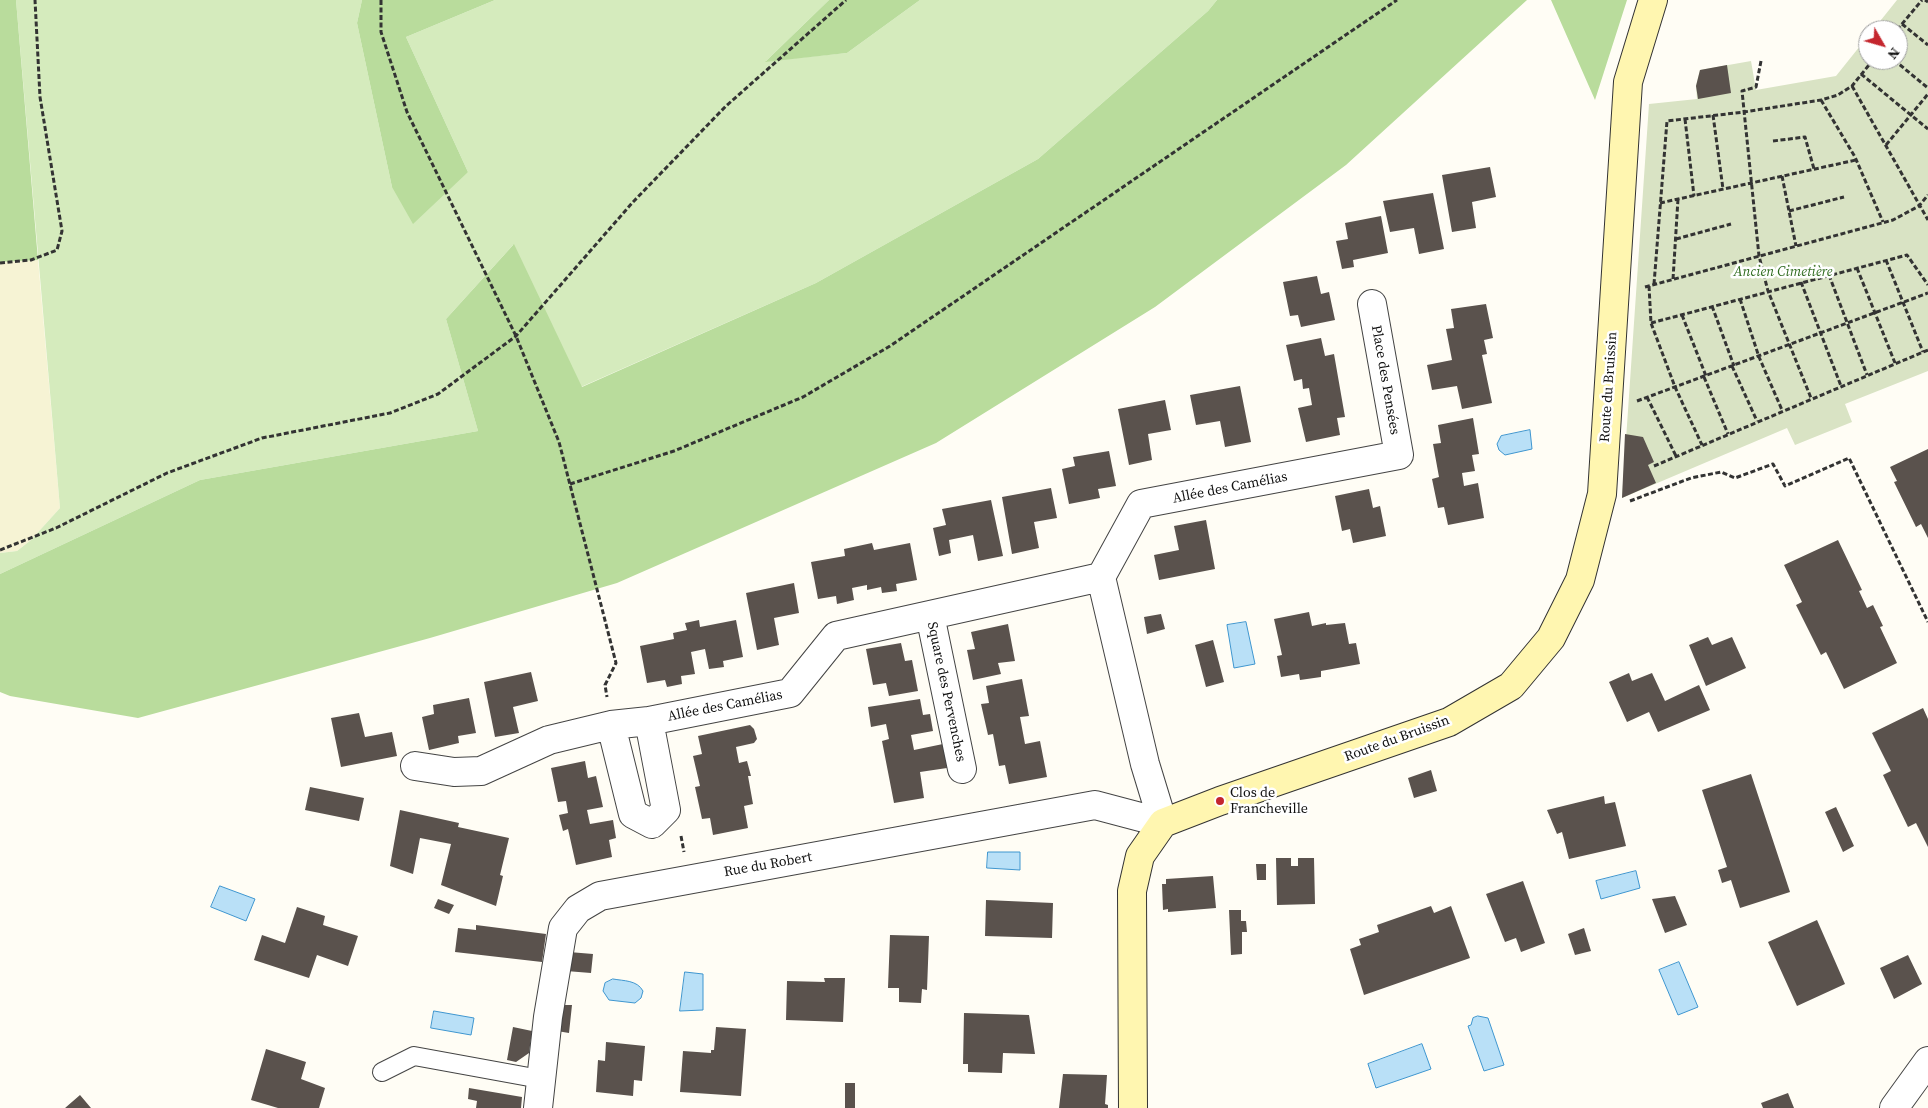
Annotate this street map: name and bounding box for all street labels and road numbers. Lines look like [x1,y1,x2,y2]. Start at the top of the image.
street label: Place des Pensées [1367,324,1403,436]
street label: Route du Bruissin [1597,331,1621,443]
street label: Allée des Camélias [1171,469,1289,507]
street label: Square des Pervenches [923,620,969,764]
street label: Allée des Camélias [666,687,784,725]
street label: Route du Bruissin [1342,712,1452,766]
street label: Rue du Robert [723,849,813,881]

